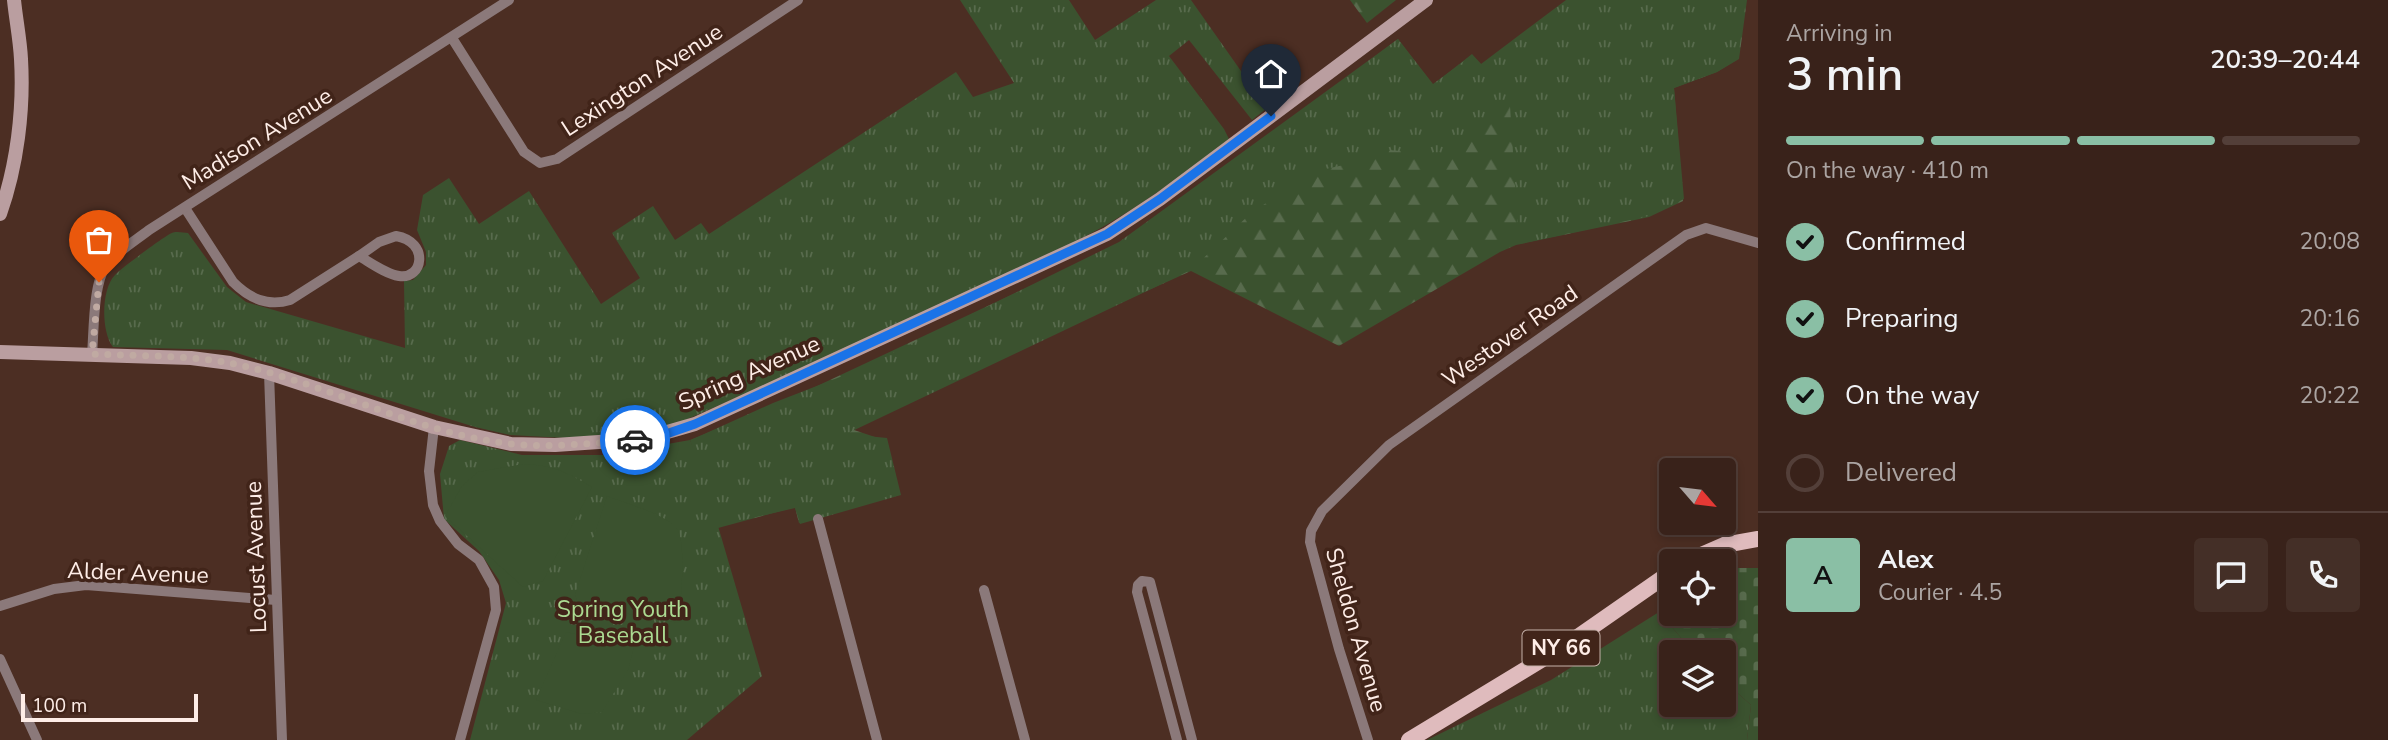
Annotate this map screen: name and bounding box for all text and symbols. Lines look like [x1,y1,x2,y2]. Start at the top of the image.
street label: Lexington Avenue [555,16,729,144]
text: Arriving in [1786,18,1893,49]
text: 20:39–20:44 [2210,42,2360,77]
text: 3 min [1786,43,1903,106]
pin [1241,44,1301,116]
icon: home [1252,55,1290,93]
street label: Madison Avenue [176,80,338,198]
text: On the way · 410 m [1786,155,1989,186]
pin [69,210,129,282]
icon: bag [80,221,118,259]
icon: check [1786,223,1824,261]
text: Confirmed [1845,224,1966,259]
text: 20:08 [2300,226,2360,257]
street label: Westover Road [1436,278,1584,394]
icon: check [1786,300,1824,338]
text: Preparing [1845,301,1958,336]
text: 20:16 [2300,303,2360,334]
street label: Spring Avenue [673,328,825,418]
icon: check [1786,377,1824,415]
text: On the way [1845,378,1979,413]
text: 20:22 [2300,380,2360,411]
courier [600,405,670,475]
icon: car [616,421,654,459]
text: Delivered [1845,455,1957,490]
north arrow [1659,458,1736,536]
map controls [1659,458,1736,717]
street label: Locust Avenue [238,481,274,633]
button: chat [2194,538,2268,612]
button: phone [2286,538,2360,612]
text: Alex [1878,542,1934,577]
street label: Sheldon Avenue [1318,544,1394,716]
button: locate [1659,549,1736,626]
street label: Alder Avenue [67,555,209,591]
text: A [1813,558,1833,593]
text: Courier · 4.5 [1878,577,2002,608]
park label: Spring Youth Baseball [557,594,689,651]
road number: NY 66 [1522,630,1600,666]
button: layers [1659,640,1736,717]
scale bar [21,691,198,723]
text: 100 m [32,693,87,719]

